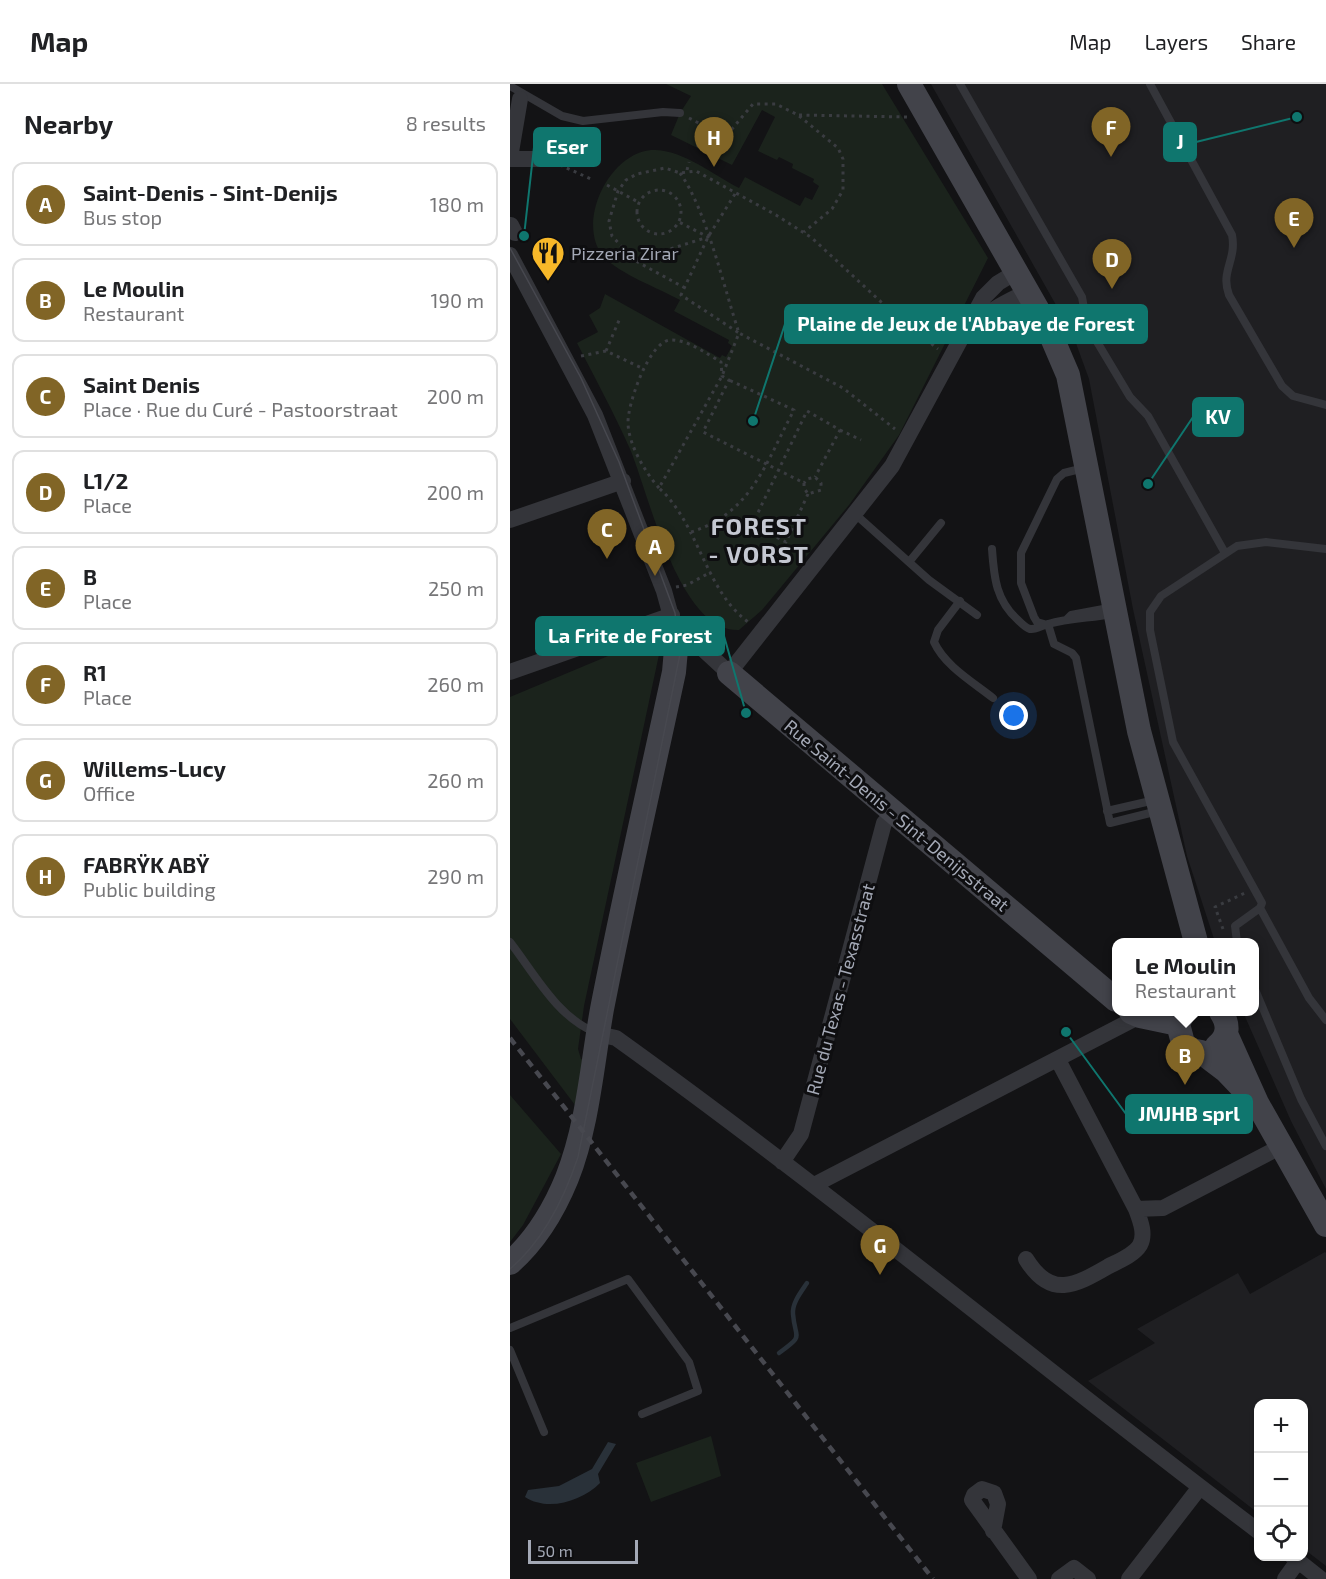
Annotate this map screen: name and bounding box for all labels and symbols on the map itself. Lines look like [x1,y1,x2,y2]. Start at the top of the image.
pin: F [1092,107,1130,157]
pin: H [694,118,734,167]
callout: J [1164,123,1196,161]
callout: Eser [534,128,600,166]
text: J [1176,129,1184,153]
text: Eser [546,134,588,158]
pin: E [1274,198,1314,248]
restaurant icon: Pizzeria Zirar [530,235,566,282]
pin: D [1092,240,1132,289]
place label: Pizzeria Zirar [571,242,679,264]
callout: Plaine de Jeux de l'Abbaye de Forest [785,305,1147,343]
text: Plaine de Jeux de l'Abbaye de Forest [797,311,1135,336]
callout: KV [1193,398,1243,436]
text: KV [1205,404,1231,428]
pin: C [588,510,626,559]
district label: FOREST - VORST [709,511,809,568]
pin: A [636,526,674,576]
callout: La Frite de Forest [536,617,724,655]
text: La Frite de Forest [548,623,712,647]
your location [999,701,1028,730]
street label: Rue Saint-Denis - Sint-Denijsstraat [780,714,1014,916]
street label: Rue du Texas - Texasstraat [801,881,879,1097]
pin: B [1166,1036,1204,1085]
callout: JMJHB sprl [1126,1095,1252,1133]
text: JMJHB sprl [1138,1101,1240,1125]
pin: G [860,1226,899,1275]
scale bar [528,1537,638,1564]

